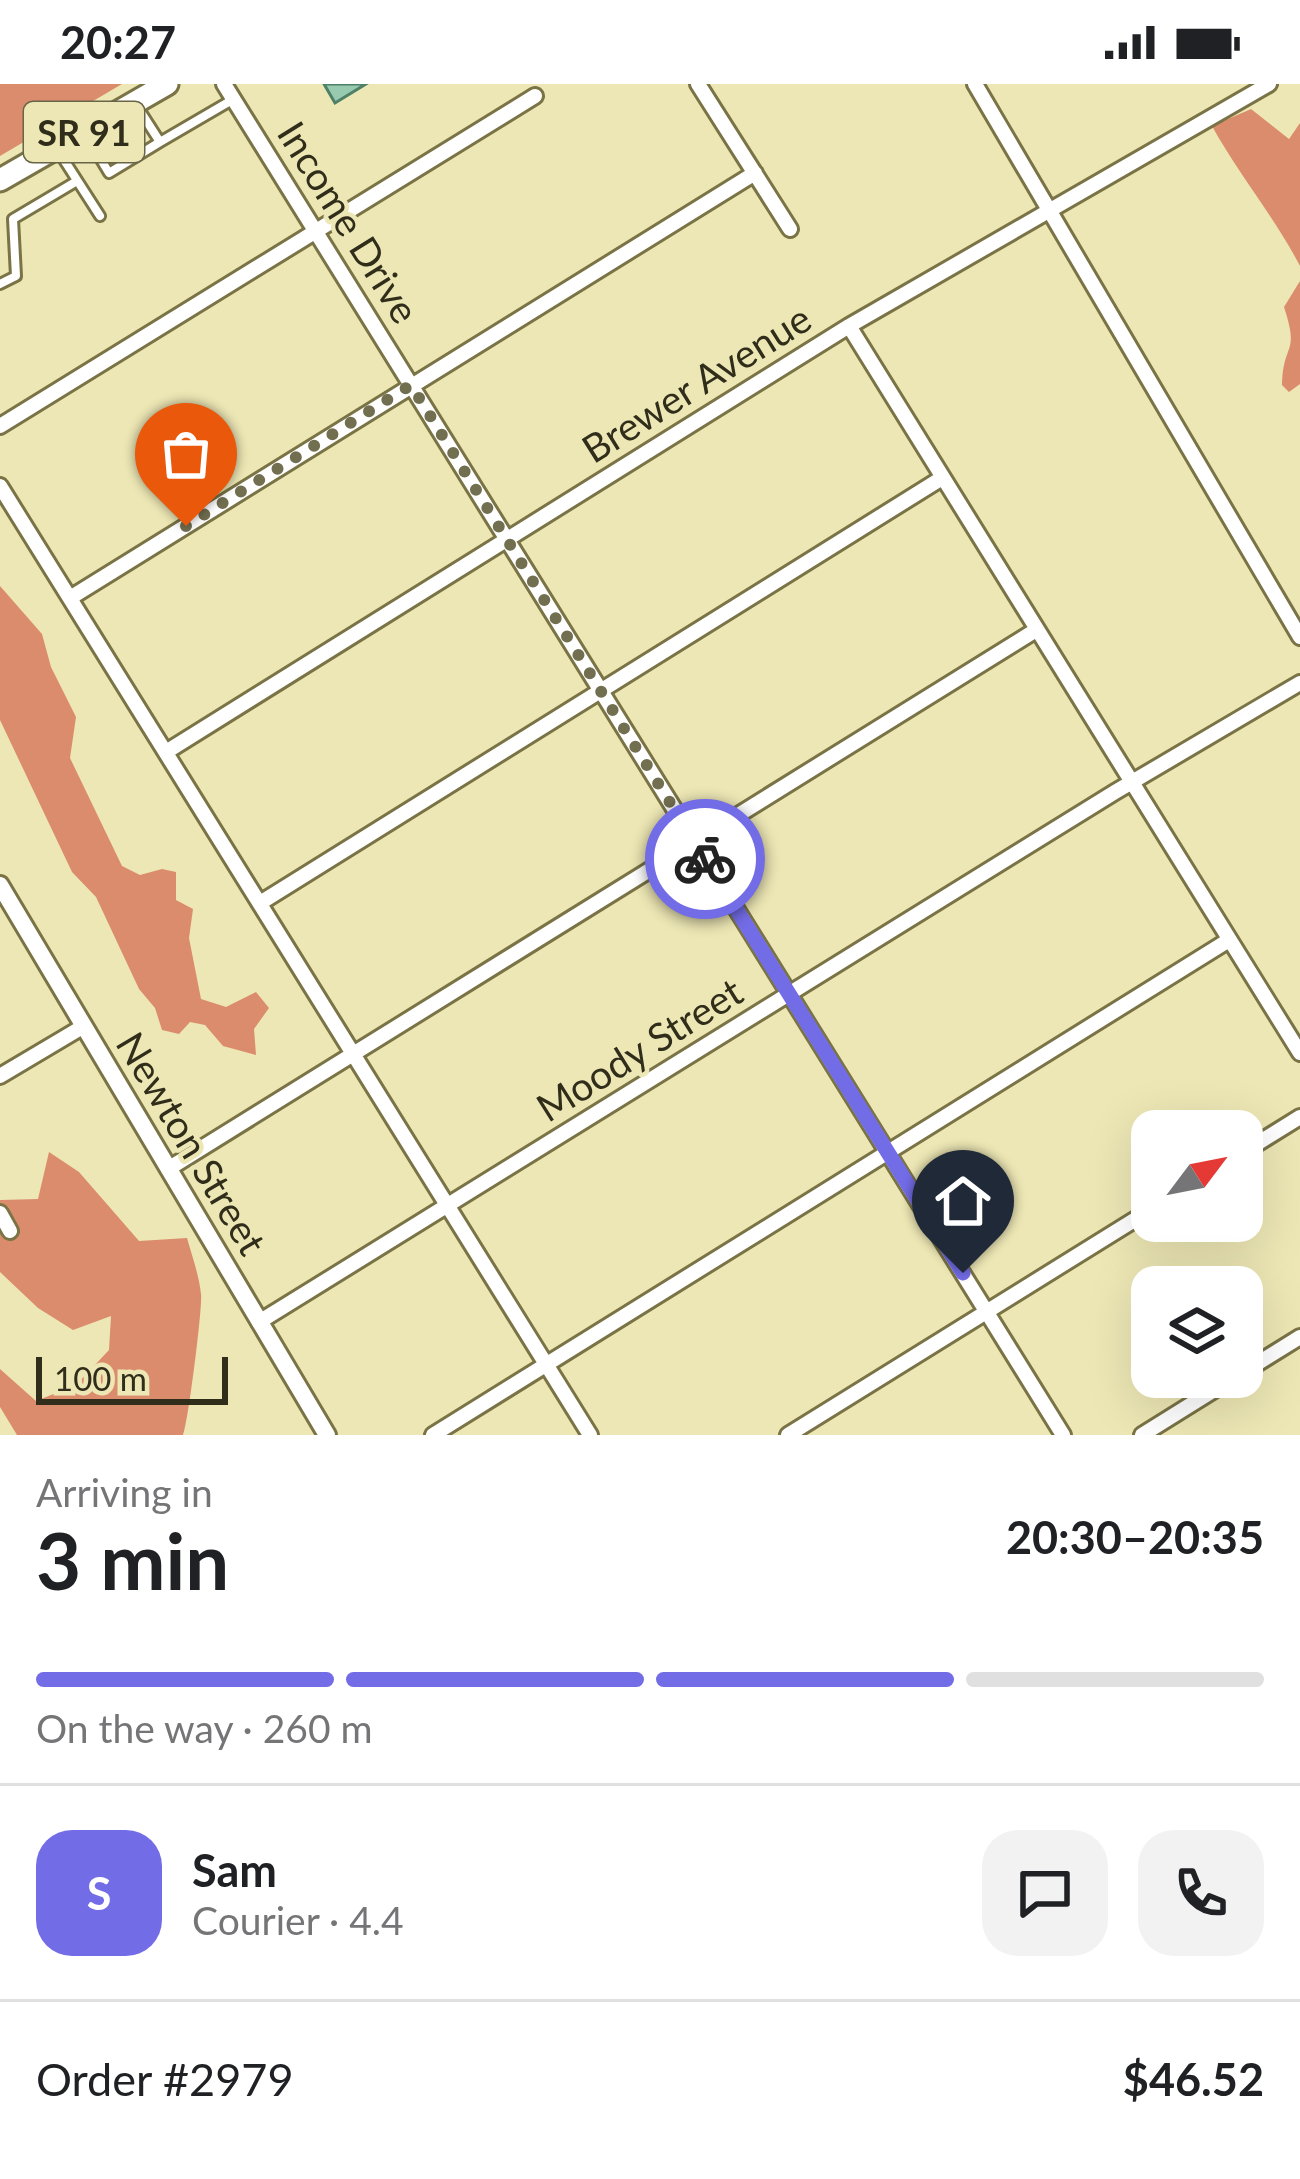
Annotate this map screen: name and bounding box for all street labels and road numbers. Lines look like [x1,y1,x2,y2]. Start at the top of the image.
road number: SR 91 [24,102,144,162]
street label: Income Drive [269,113,429,331]
street label: Brewer Avenue [573,294,819,472]
street label: Moody Street [528,968,750,1130]
street label: Newton Street [108,1024,276,1262]

